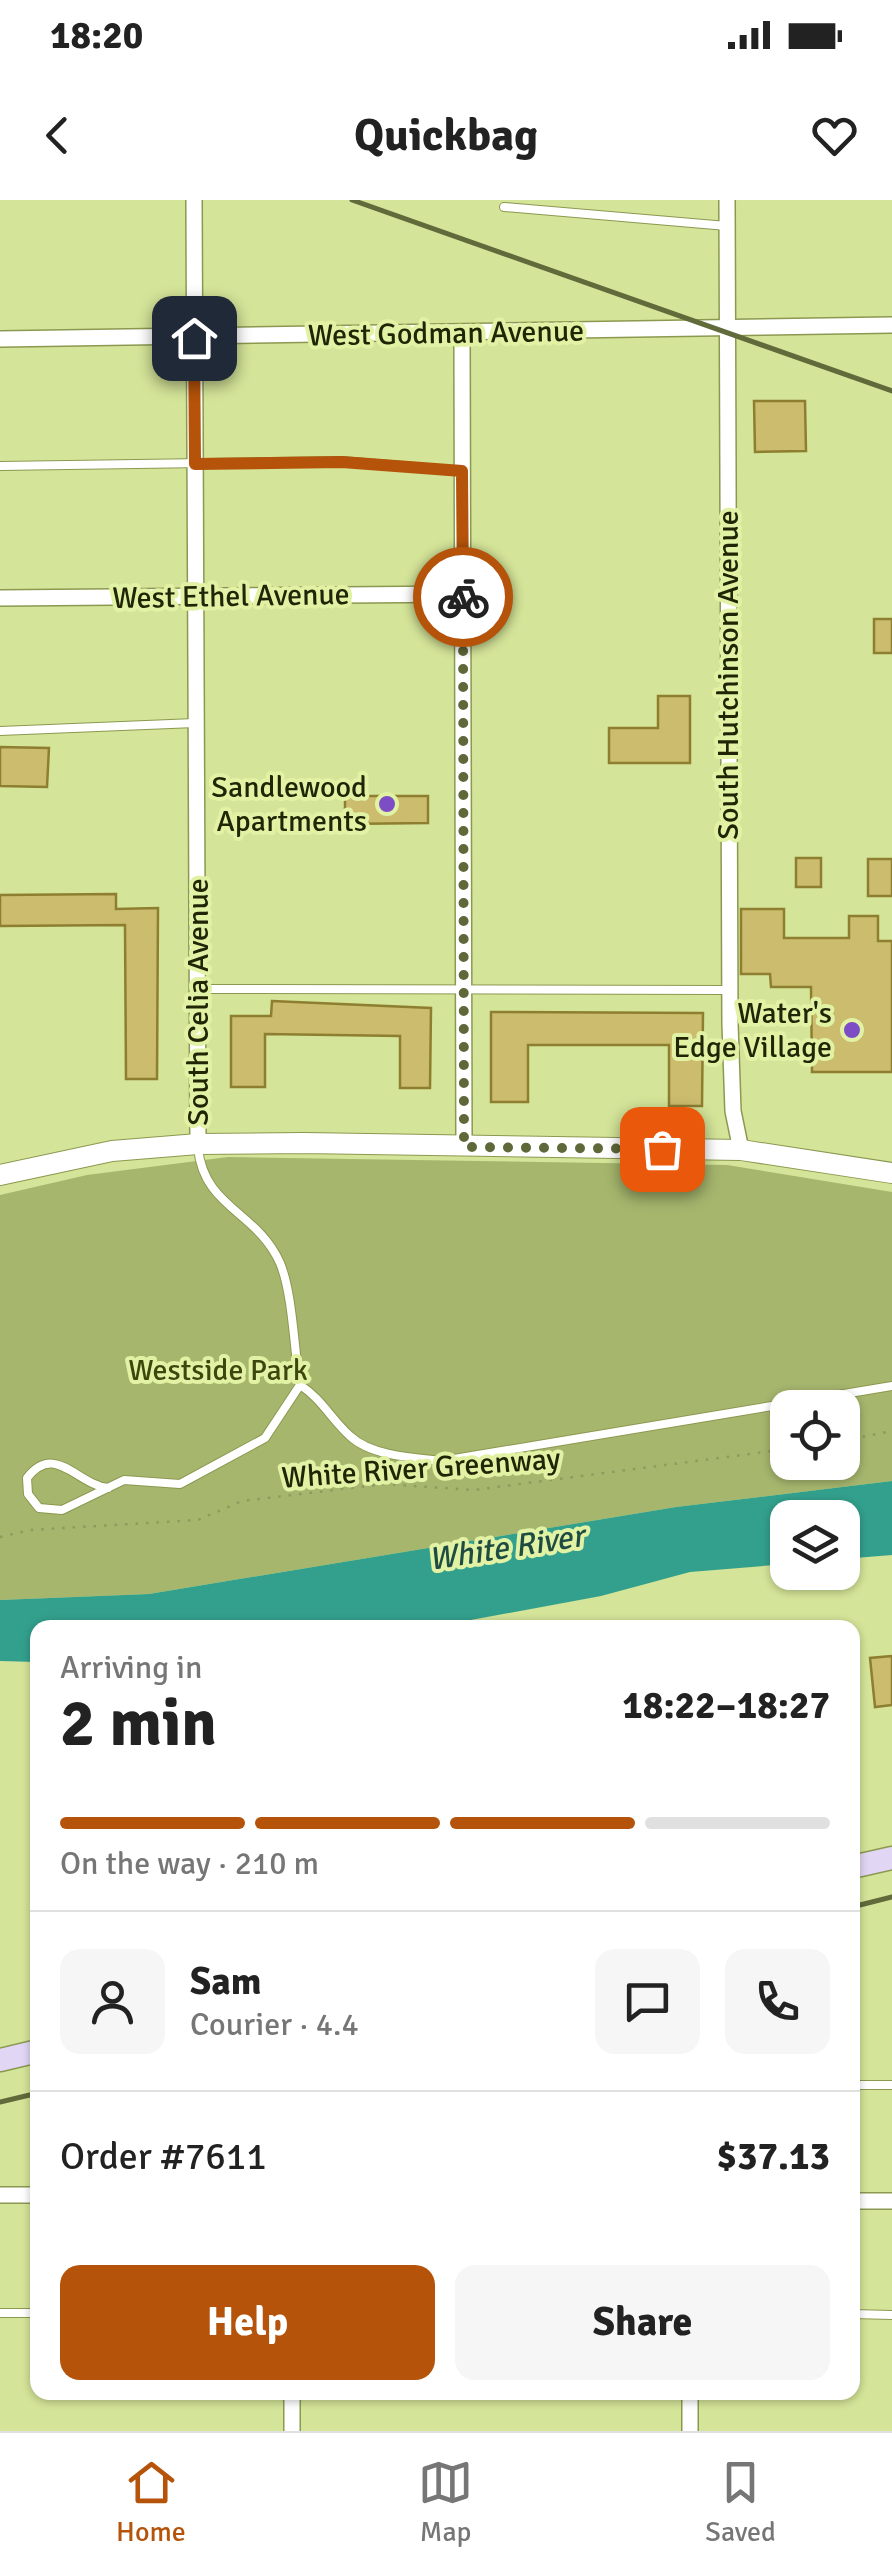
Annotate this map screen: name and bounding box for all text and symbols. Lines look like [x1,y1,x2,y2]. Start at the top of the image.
text: 18:20 [50,12,143,59]
icon: back [30,108,85,163]
text: Quickbag [354,108,538,163]
icon: heart [807,108,862,163]
pin [152,296,237,381]
icon: home [167,311,222,366]
street label: West Godman Avenue [308,313,584,354]
street label: South Hutchinson Avenue [710,510,747,840]
courier [413,547,513,647]
icon: bike [436,570,491,625]
street label: West Ethel Avenue [112,576,350,617]
place label: Sandlewood Apartments [211,769,367,840]
marker: Sandlewood Apartments [376,793,398,815]
street label: South Celia Avenue [180,878,217,1126]
place label: Water's Edge Village [673,995,832,1066]
marker: Water's Edge Village [841,1019,863,1041]
pin [620,1107,705,1192]
icon: bag [635,1122,690,1177]
park label: Westside Park [128,1352,308,1389]
map controls [770,1390,860,1590]
button: locate [770,1390,860,1480]
street label: White River Greenway [280,1440,562,1497]
button: layers [770,1500,860,1590]
water label: White River [426,1515,591,1579]
text: Arriving in [60,1648,202,1687]
text: 18:22–18:27 [622,1682,830,1729]
text: 2 min [60,1684,217,1764]
text: On the way · 210 m [60,1844,319,1883]
button: person [60,1949,165,2054]
button: chat [595,1949,700,2054]
button: phone [725,1949,830,2054]
text: Sam [190,1958,261,2005]
text: Courier · 4.4 [190,2005,359,2044]
text: Order #7611 [60,2133,267,2180]
text: $37.13 [717,2133,830,2180]
button: Help [60,2265,435,2380]
button: Share [455,2265,830,2380]
tab: Home [116,2455,186,2549]
tab: Map [418,2455,473,2549]
tab: Saved [705,2455,776,2549]

